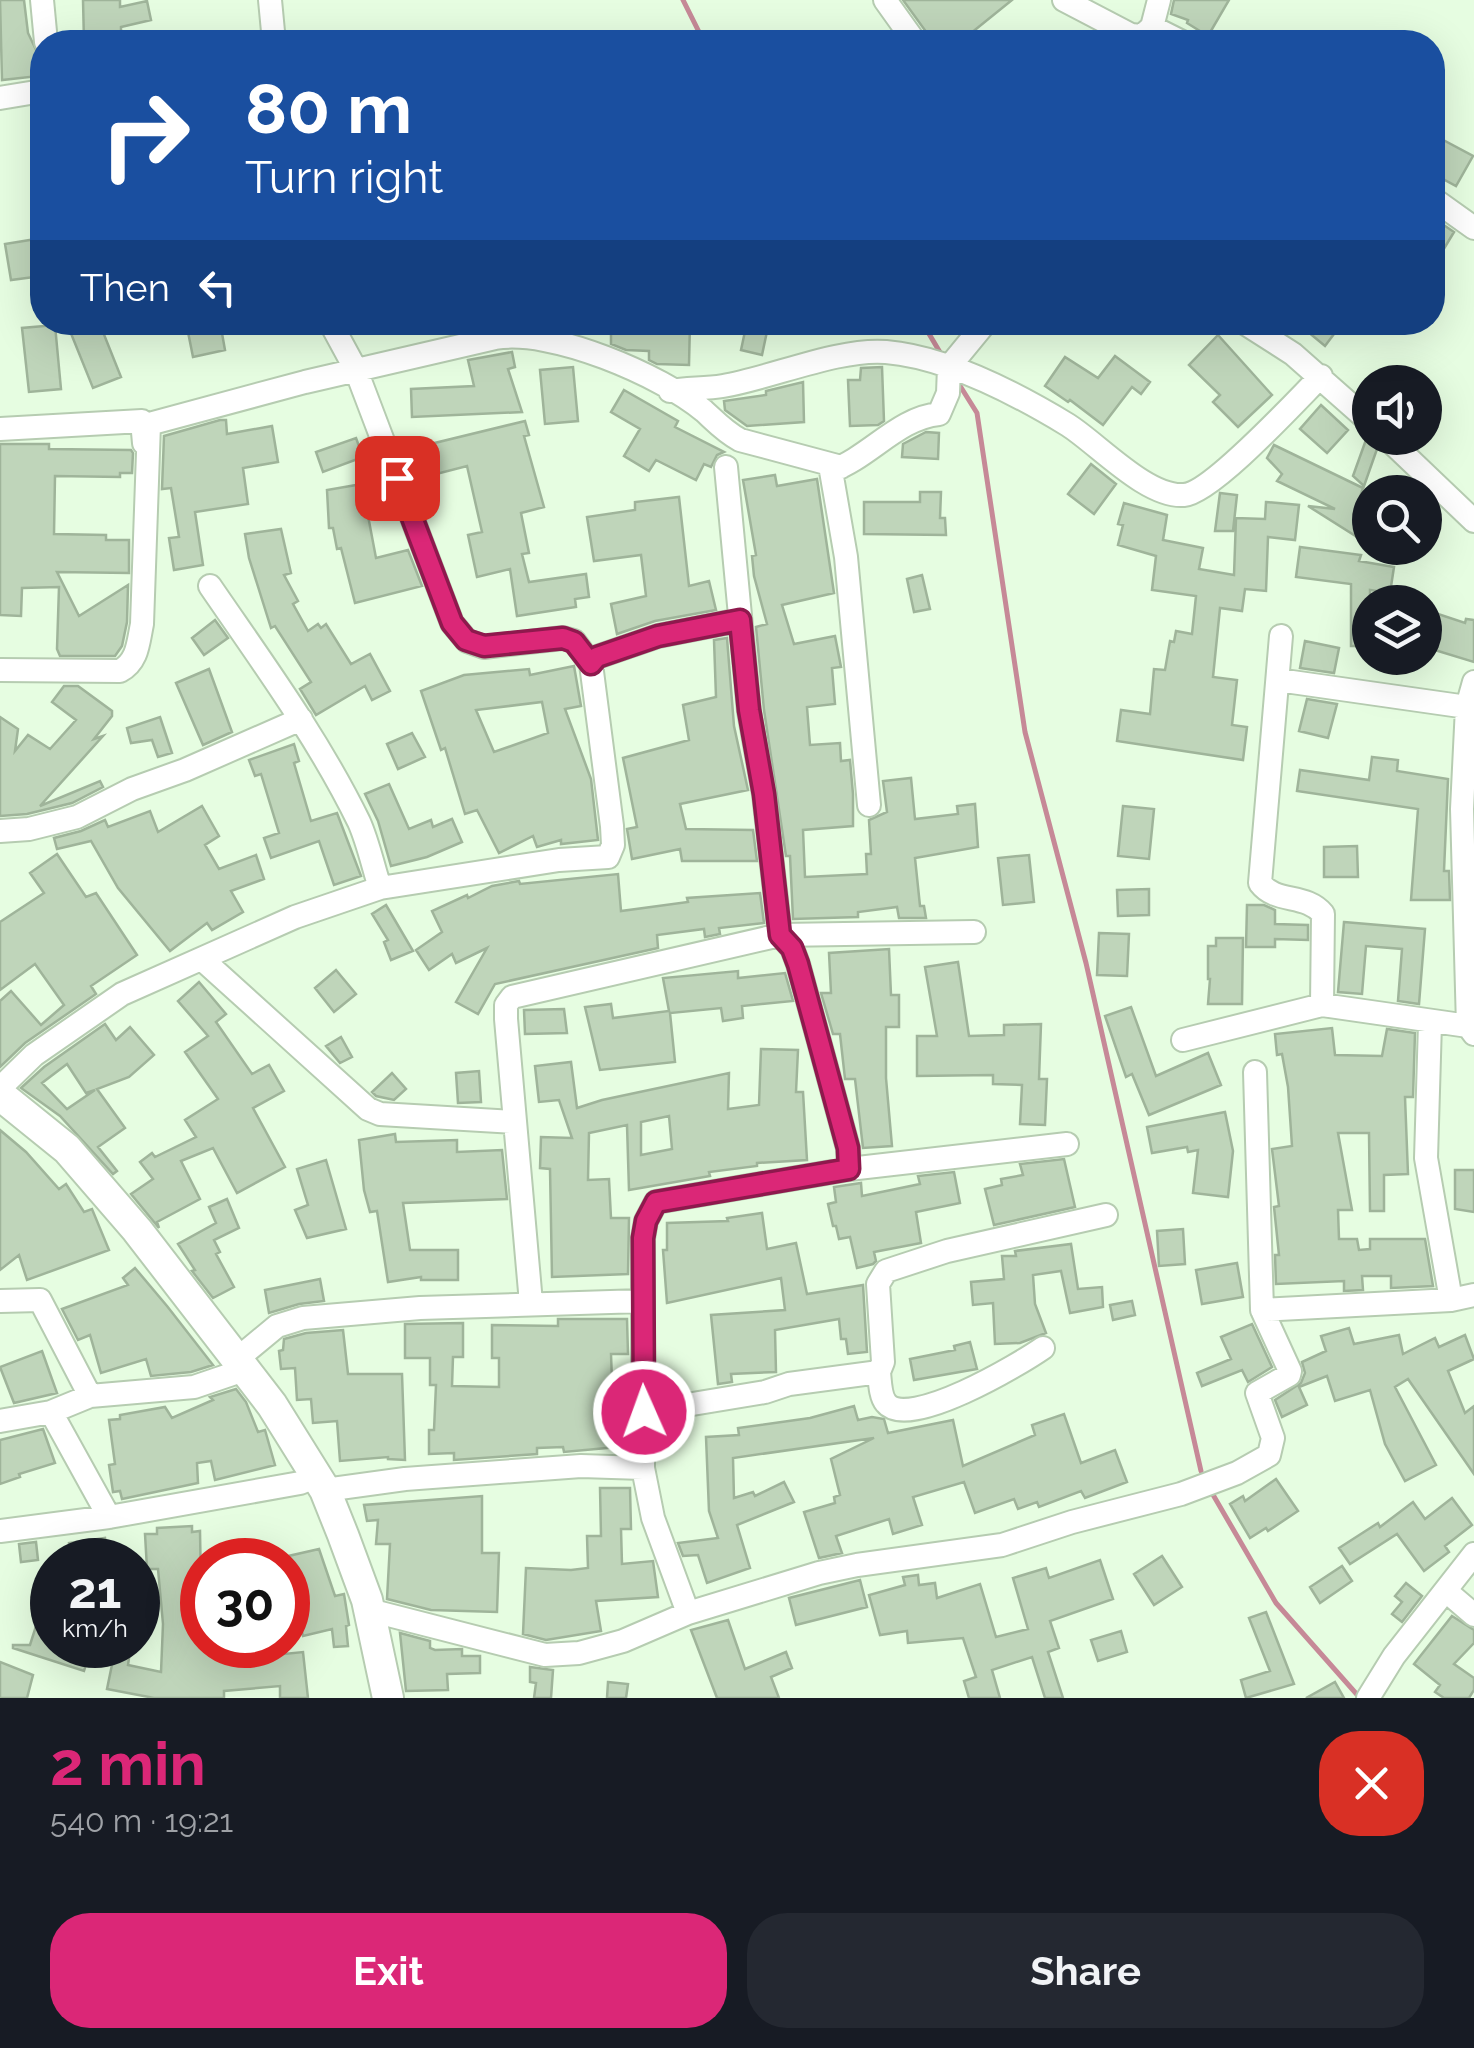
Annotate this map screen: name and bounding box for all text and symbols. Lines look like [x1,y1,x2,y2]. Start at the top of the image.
text: 80 m [245,67,412,149]
icon: right [80,70,210,200]
text: Turn right [245,151,443,204]
icon: left [190,260,245,315]
text: Then [80,265,170,310]
map controls [1352,365,1442,675]
button: sound [1352,365,1442,455]
pin [355,436,440,521]
icon: arrive [370,451,425,506]
button: search [1352,475,1442,565]
button: layers [1352,585,1442,675]
position arrow [592,1360,696,1464]
speed limit sign: 30 [180,1538,310,1668]
text: 21 [69,1561,121,1620]
text: km/h [62,1613,128,1643]
text: 2 min [50,1729,206,1799]
button: close [1319,1731,1424,1836]
text: 540 m · 19:21 [50,1802,233,1839]
button: Exit [50,1913,727,2028]
button: Share [747,1913,1424,2028]

